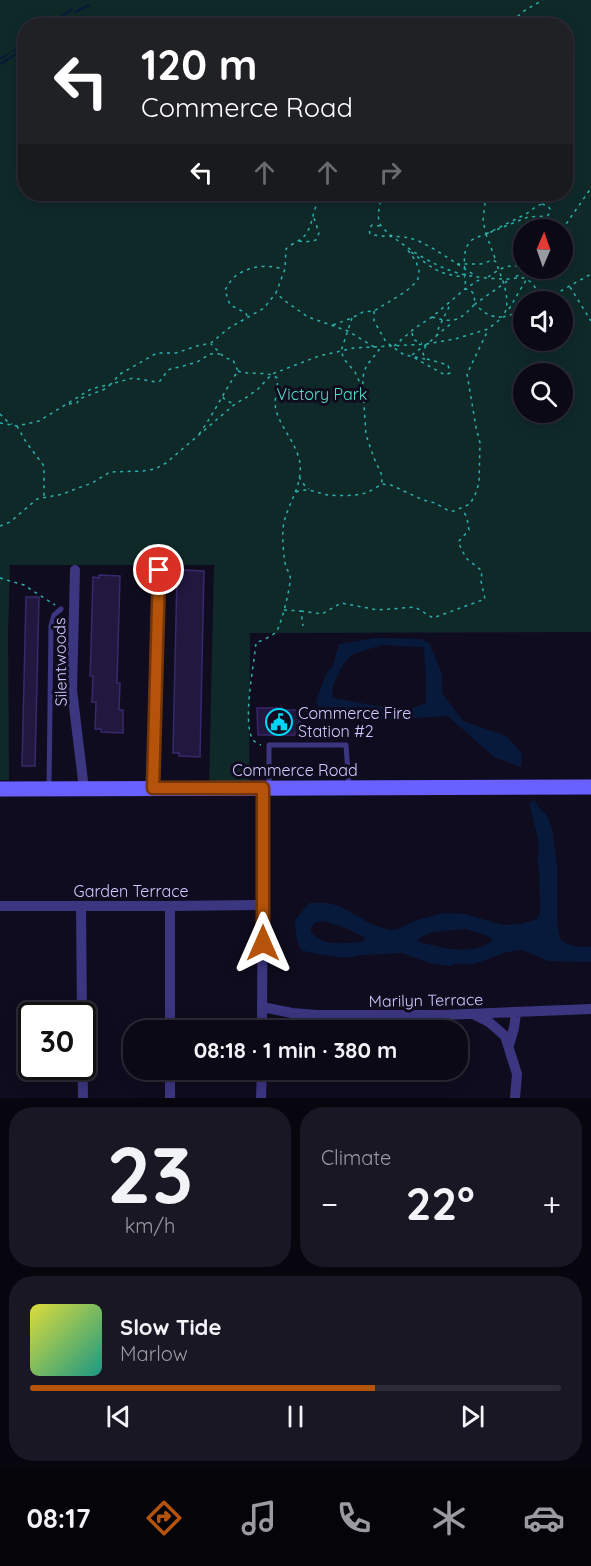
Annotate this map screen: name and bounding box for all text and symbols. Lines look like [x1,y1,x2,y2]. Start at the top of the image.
text: 120 m [141,38,258,91]
icon: left [42,42,120,120]
text: Commerce Road [141,90,353,124]
icon: left [185,156,218,189]
icon: ahead [248,156,281,189]
icon: ahead [311,156,344,189]
icon: right [374,156,407,189]
north arrow [513,219,573,279]
map controls [513,219,573,423]
button: sound [513,291,573,351]
button: search [513,363,573,423]
park label: Victory Park [277,384,367,404]
pin [133,544,184,595]
icon: arrive [142,553,175,586]
street label: Silentwoods [49,617,71,707]
place label: Commerce Fire Station #2 [298,703,411,741]
public building icon: Commerce Fire Station #2 [264,707,294,737]
street label: Commerce Road [232,760,358,780]
street label: Garden Terrace [73,881,189,901]
position arrow [231,911,295,975]
street label: Marilyn Terrace [369,989,483,1011]
speed limit sign: 30 [18,1002,96,1080]
text: 08:18 · 1 min · 380 m [194,1036,397,1064]
text: 23 [107,1125,193,1223]
text: Climate [321,1145,391,1170]
text: 22° [406,1175,475,1231]
text: − [321,1183,338,1224]
text: + [542,1183,561,1224]
text: km/h [125,1213,175,1238]
text: Slow Tide [120,1313,221,1341]
text: Marlow [120,1341,188,1366]
icon: previous [102,1400,135,1433]
icon: pause [279,1400,312,1433]
icon: next [456,1400,489,1433]
icon: directions [143,1497,185,1539]
icon: music [238,1497,280,1539]
icon: phone [333,1497,375,1539]
icon: climate [428,1497,470,1539]
icon: car [523,1497,565,1539]
text: 08:17 [26,1501,90,1535]

